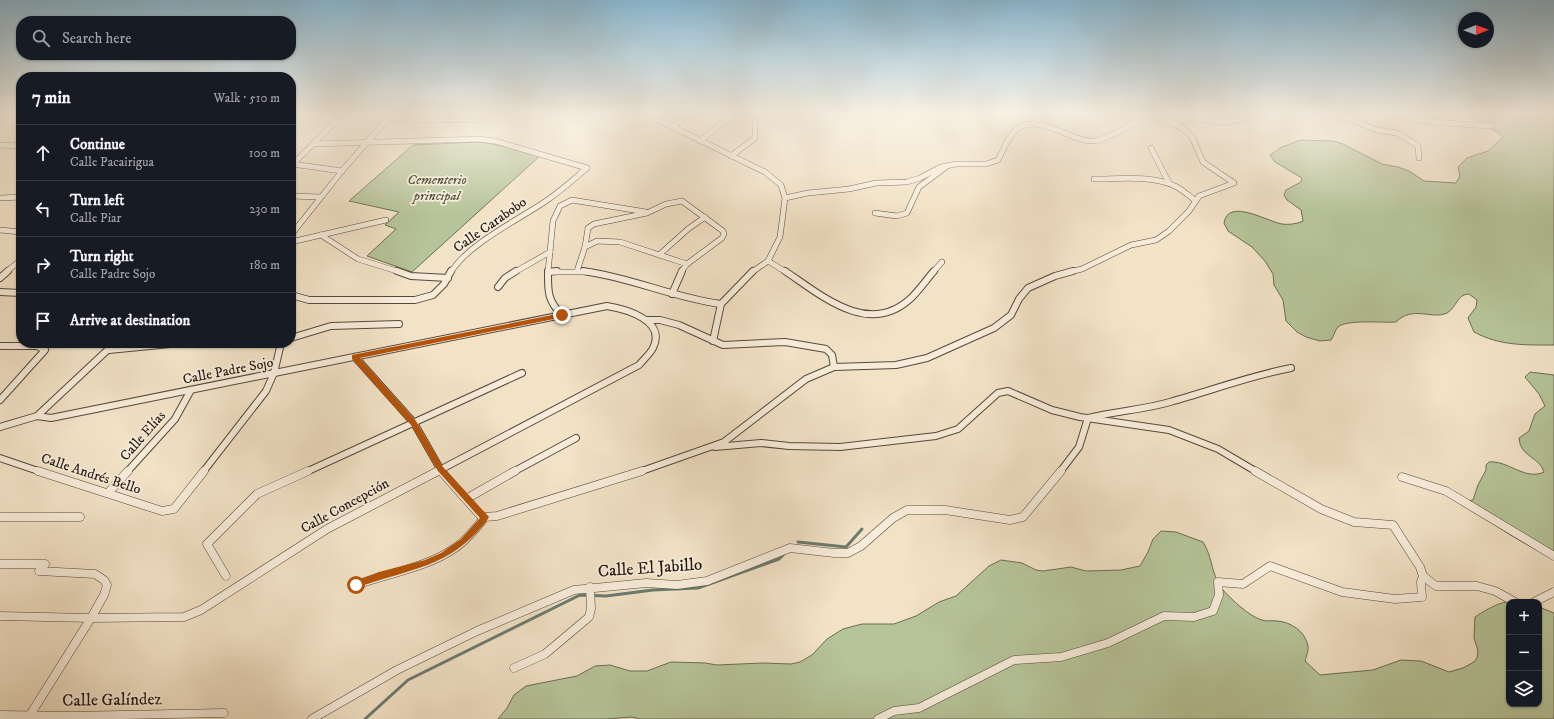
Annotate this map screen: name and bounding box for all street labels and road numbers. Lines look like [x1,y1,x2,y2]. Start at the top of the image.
street label: Calle Carabobo [450,193,530,257]
street label: Calle Padre Sojo [181,353,275,389]
street label: Calle Elías [116,407,170,465]
street label: Calle Andrés Bello [39,449,143,499]
street label: Calle Concepción [298,474,393,538]
street label: Calle El Jabillo [597,553,703,583]
street label: Calle Galíndez [62,688,163,712]

